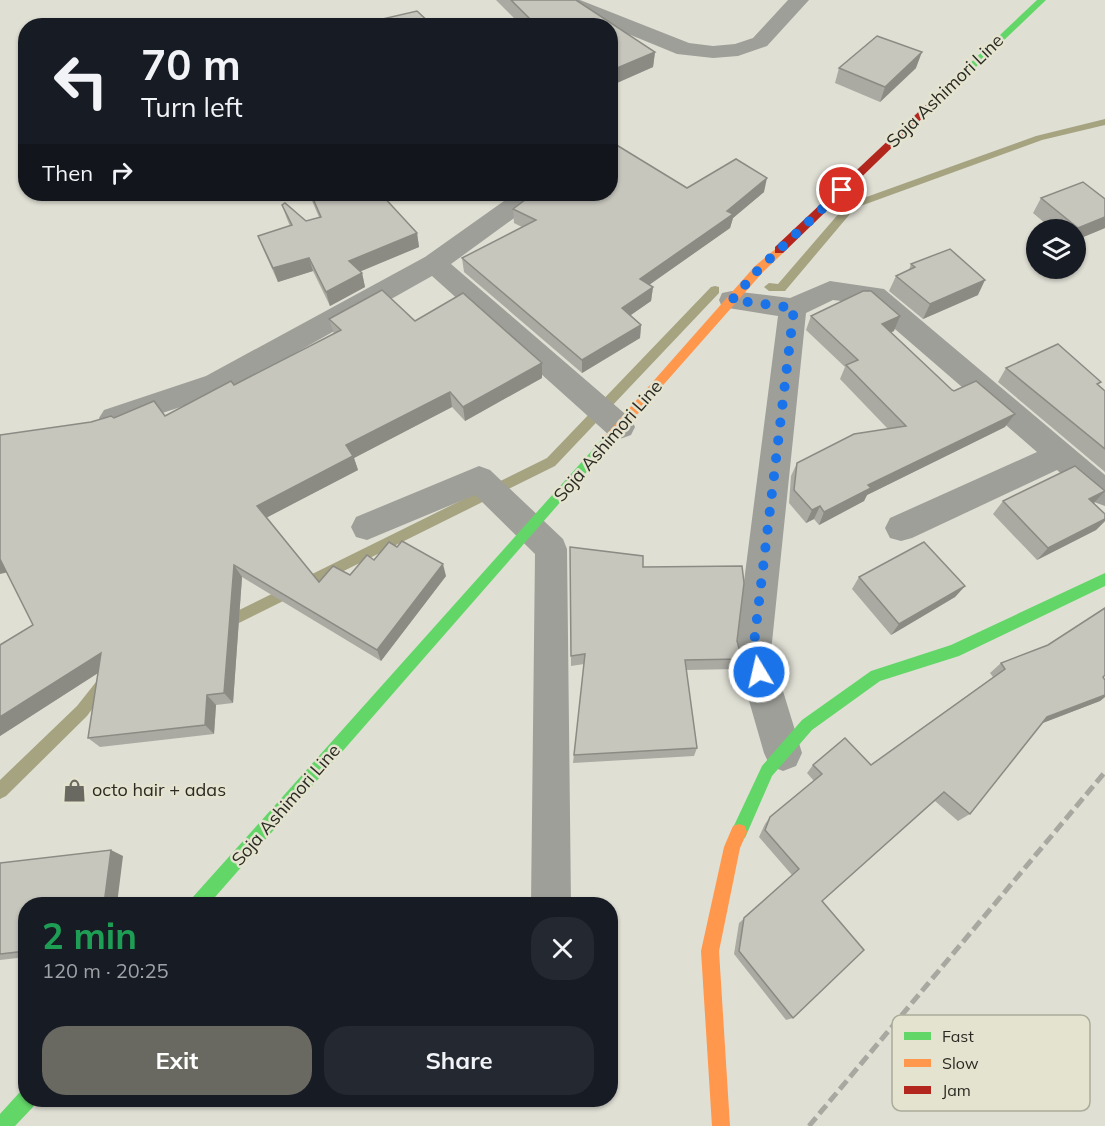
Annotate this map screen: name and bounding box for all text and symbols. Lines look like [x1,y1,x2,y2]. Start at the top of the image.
street label: Soja Ashimori Line [881,29,1008,152]
text: 70 m [141,38,241,91]
icon: left [42,42,120,120]
text: Turn left [141,90,243,124]
icon: right [105,156,138,189]
text: Then [42,159,93,187]
pin [816,164,867,215]
icon: arrive [825,173,858,206]
map controls [1026,219,1086,279]
button: layers [1026,219,1086,279]
street label: Soja Ashimori Line [548,375,667,506]
position arrow [727,640,791,704]
street label: Soja Ashimori Line [226,739,345,870]
shop icon: octo hair + adas [61,777,87,803]
place label: octo hair + adas [92,778,226,801]
text: 2 min [42,913,137,958]
button: close [531,917,594,980]
text: 120 m · 20:25 [42,958,168,983]
legend [892,1015,1090,1111]
button: Exit [42,1026,312,1095]
button: Share [324,1026,594,1095]
text: Fast [942,1026,974,1046]
text: Slow [942,1053,979,1073]
text: Jam [942,1080,971,1100]

